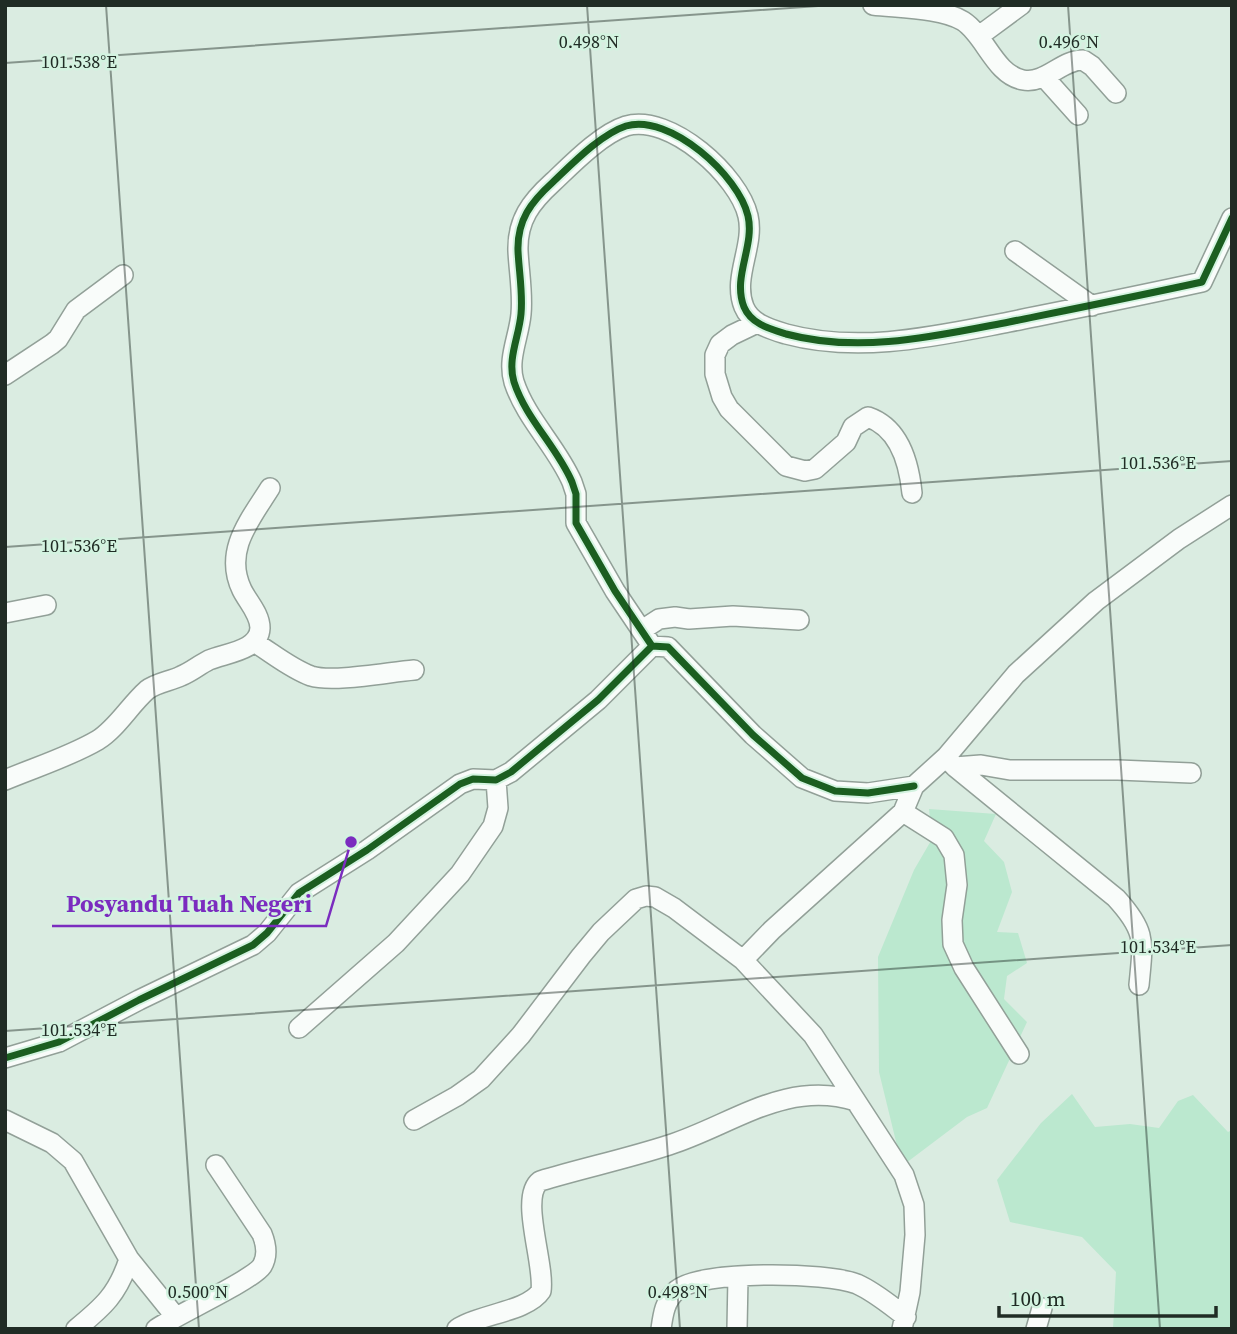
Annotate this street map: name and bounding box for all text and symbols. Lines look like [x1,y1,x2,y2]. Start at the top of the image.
text: 0.498°N [559,29,619,54]
text: 0.496°N [1039,29,1099,54]
text: 101.538°E [41,49,117,74]
text: 101.536°E [1120,450,1196,475]
text: 101.536°E [41,533,117,558]
callout: Posyandu Tuah Negeri [52,881,326,926]
text: Posyandu Tuah Negeri [66,887,312,920]
text: 101.534°E [1120,934,1196,959]
text: 101.534°E [41,1017,117,1042]
scale bar [999,1274,1216,1318]
text: 0.500°N [168,1279,228,1304]
text: 0.498°N [648,1279,708,1304]
text: 100 m [1010,1284,1065,1313]

